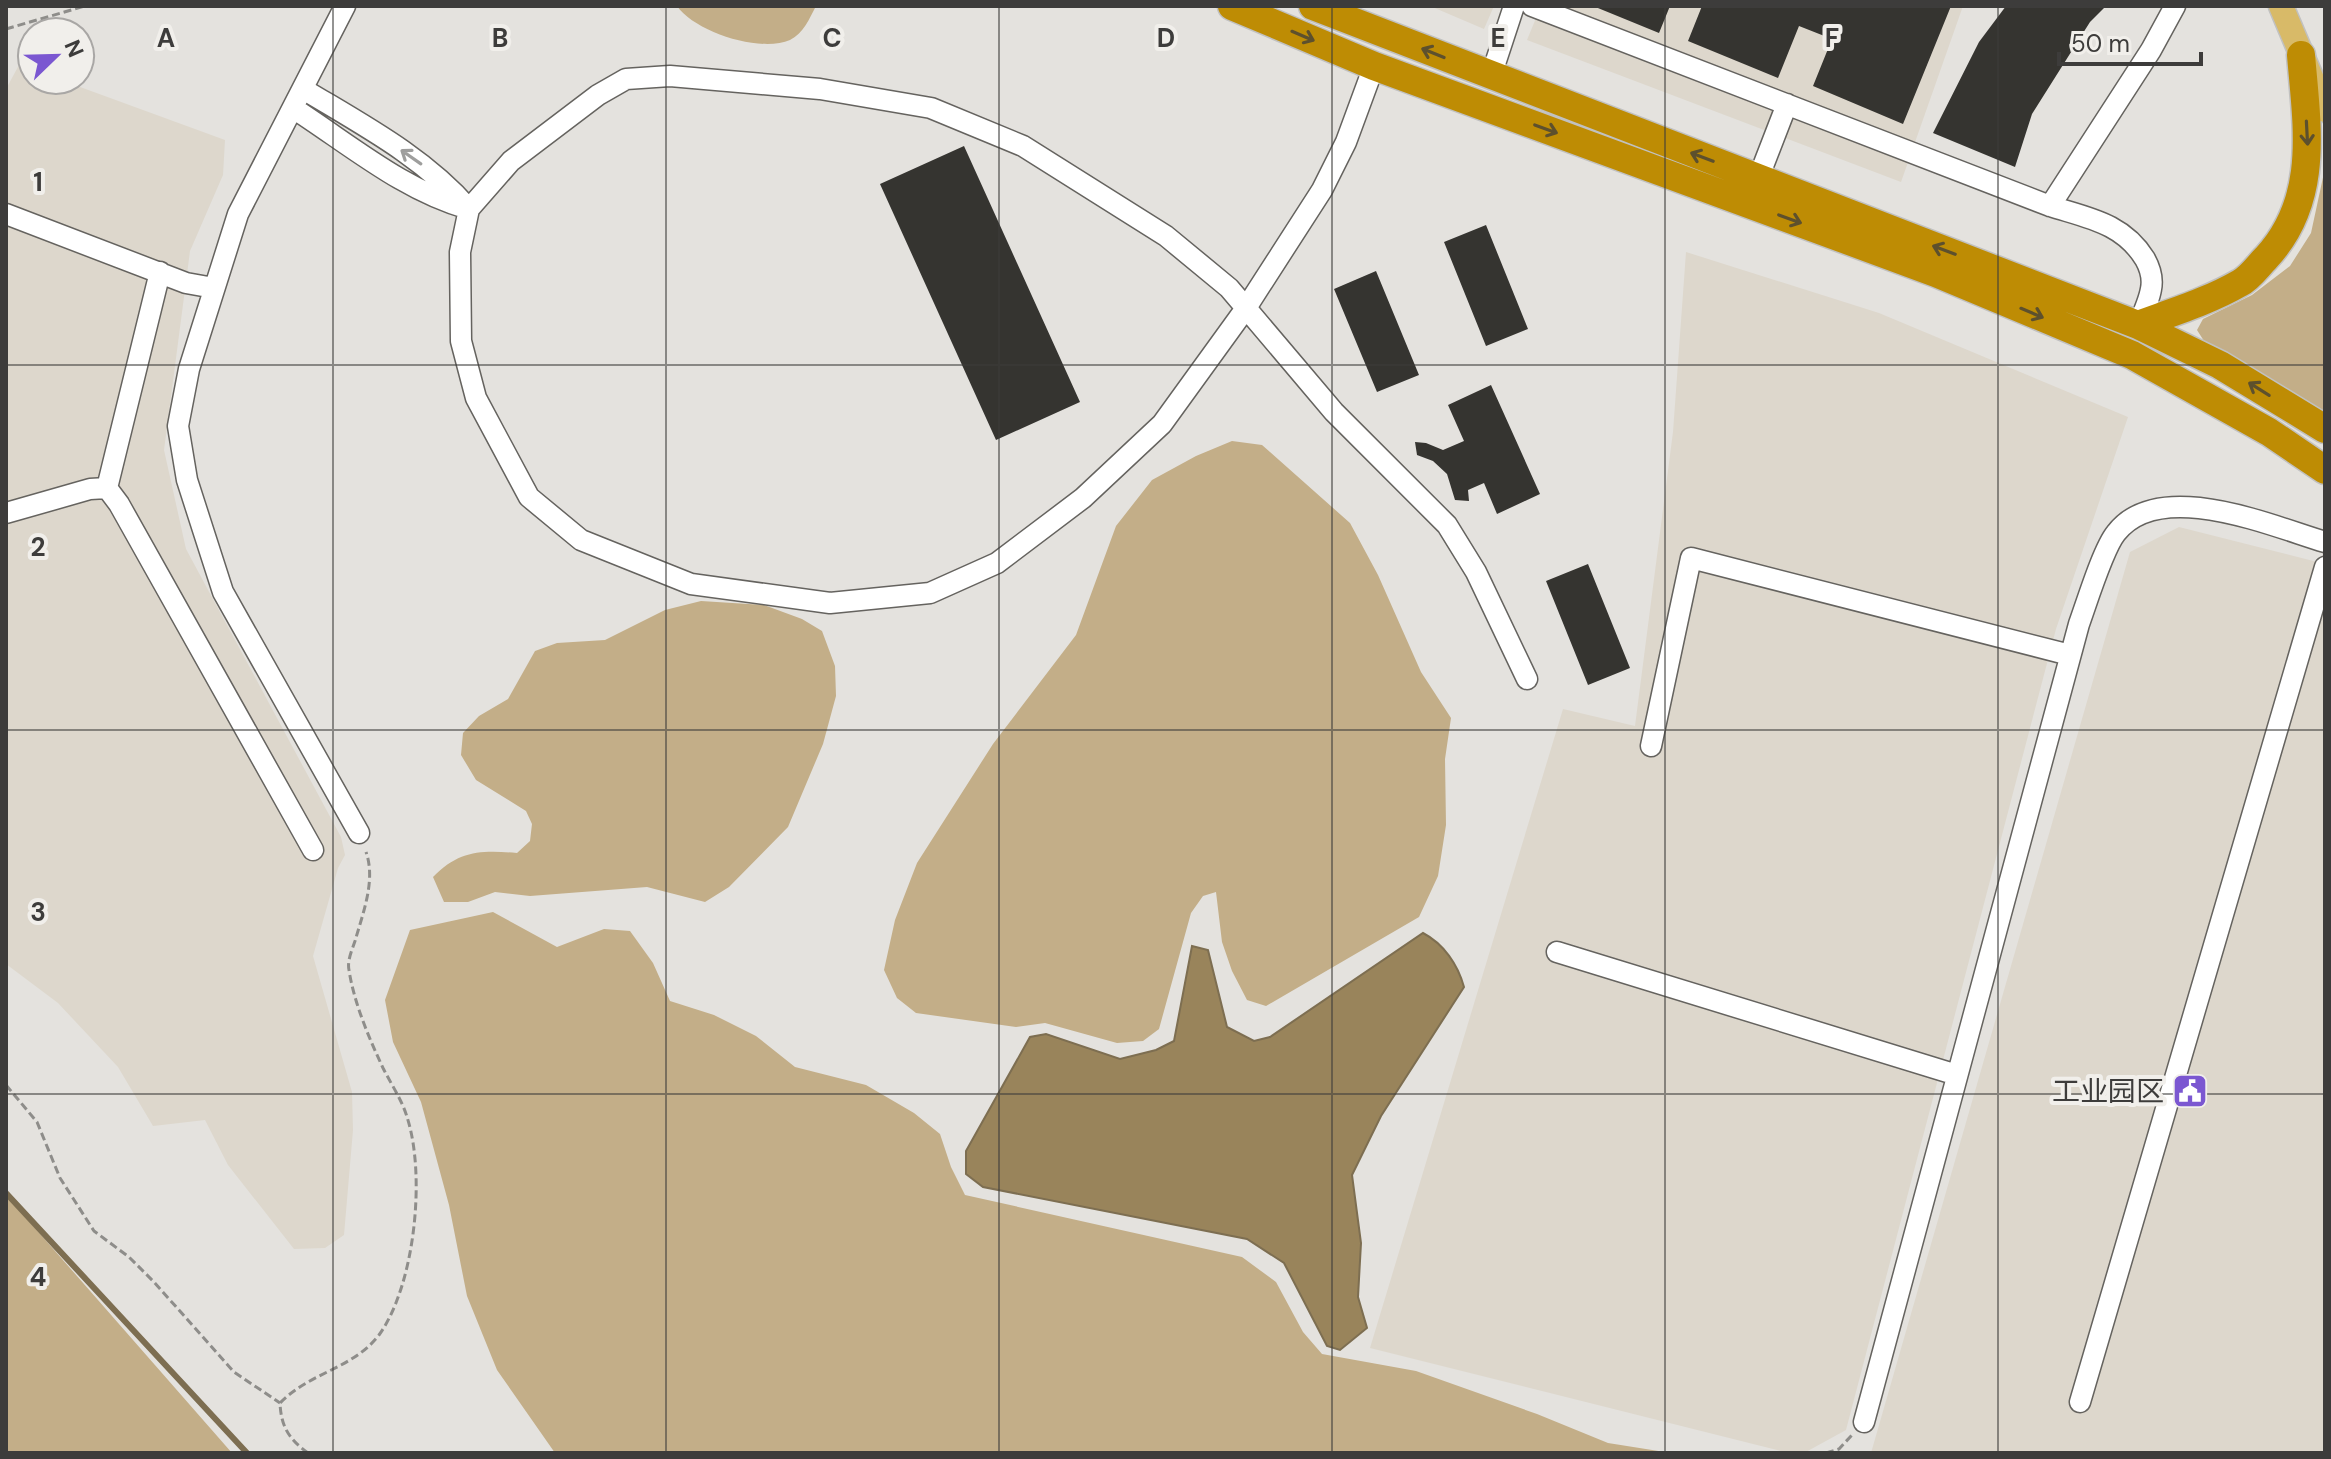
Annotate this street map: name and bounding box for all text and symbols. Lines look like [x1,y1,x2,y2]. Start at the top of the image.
north arrow [16,16,96,96]
scale bar [2059,16,2201,66]
text: A [157,21,175,55]
text: B [492,21,508,55]
text: C [822,21,842,55]
text: D [1157,21,1175,55]
text: E [1490,21,1506,55]
text: F [1825,21,1839,55]
text: 50 m [2071,28,2130,59]
one-way arrow [1291,30,1315,45]
text: N [57,35,90,61]
one-way arrow [1421,45,1446,60]
one-way arrow [2300,119,2315,146]
one-way arrow [1533,123,1558,138]
one-way arrow [400,149,422,165]
one-way arrow [1690,149,1714,163]
text: 1 [33,165,43,199]
one-way arrow [1777,213,1802,227]
one-way arrow [1932,242,1957,256]
one-way arrow [2020,307,2044,322]
one-way arrow [2248,380,2270,397]
text: 2 [30,530,46,564]
text: 3 [30,895,46,929]
public building icon: 工业园区 [2171,1072,2209,1110]
place label: 工业园区 [2052,1073,2164,1110]
text: 4 [30,1260,46,1294]

